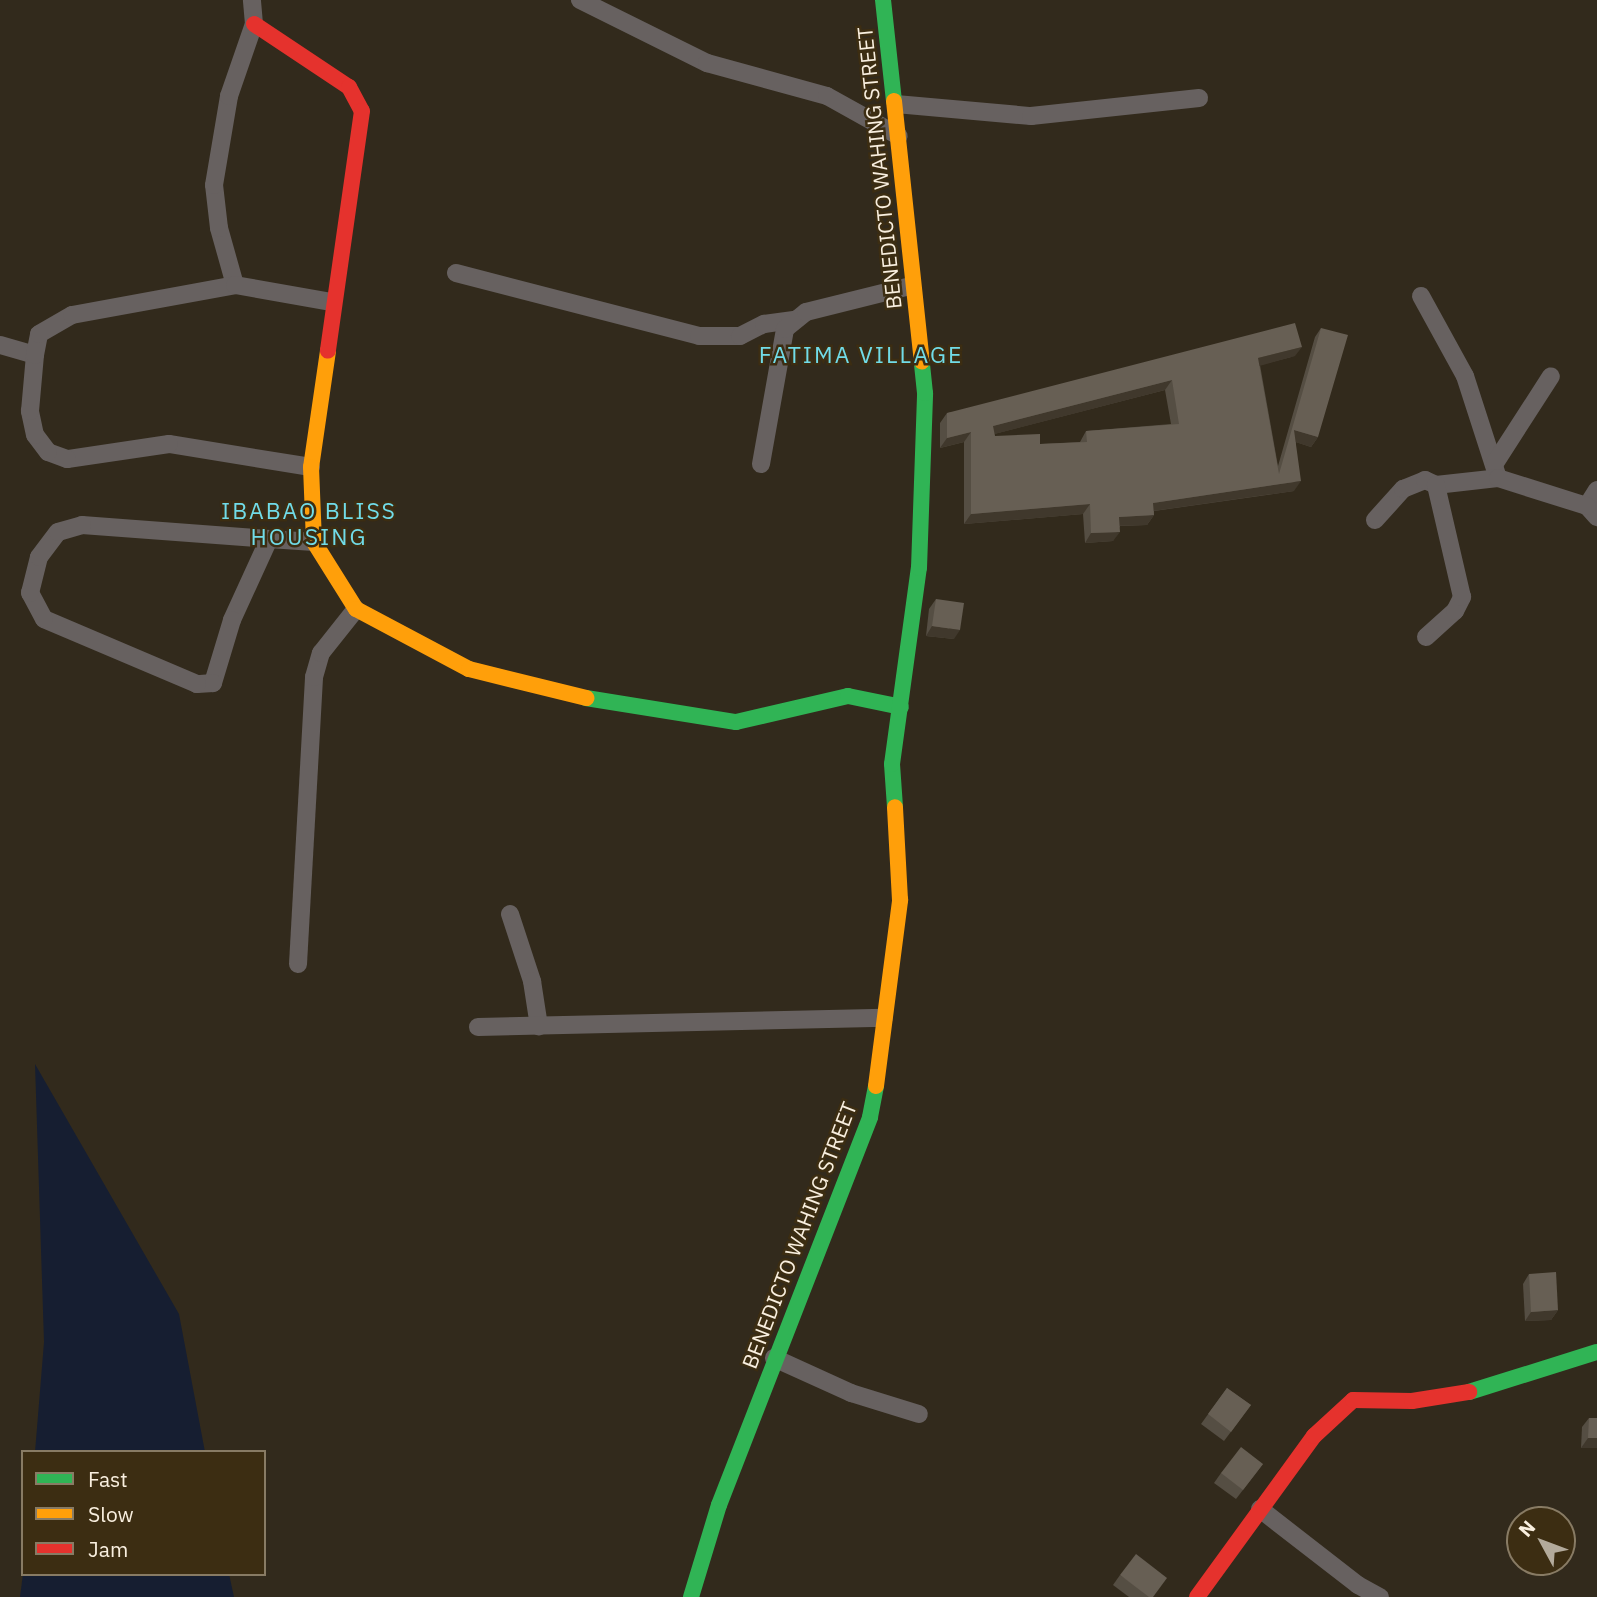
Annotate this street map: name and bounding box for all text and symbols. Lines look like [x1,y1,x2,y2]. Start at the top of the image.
street label: BENEDICTO WAHING STREET [852,26,906,310]
district label: FATIMA VILLAGE [760,340,962,368]
district label: IBABAO BLISS HOUSING [223,496,395,550]
street label: BENEDICTO WAHING STREET [736,1098,862,1372]
legend [21,1450,266,1576]
text: Fast [88,1465,128,1493]
text: Slow [88,1500,134,1528]
north arrow [1506,1506,1576,1576]
text: N [1513,1515,1540,1542]
text: Jam [88,1535,128,1563]

